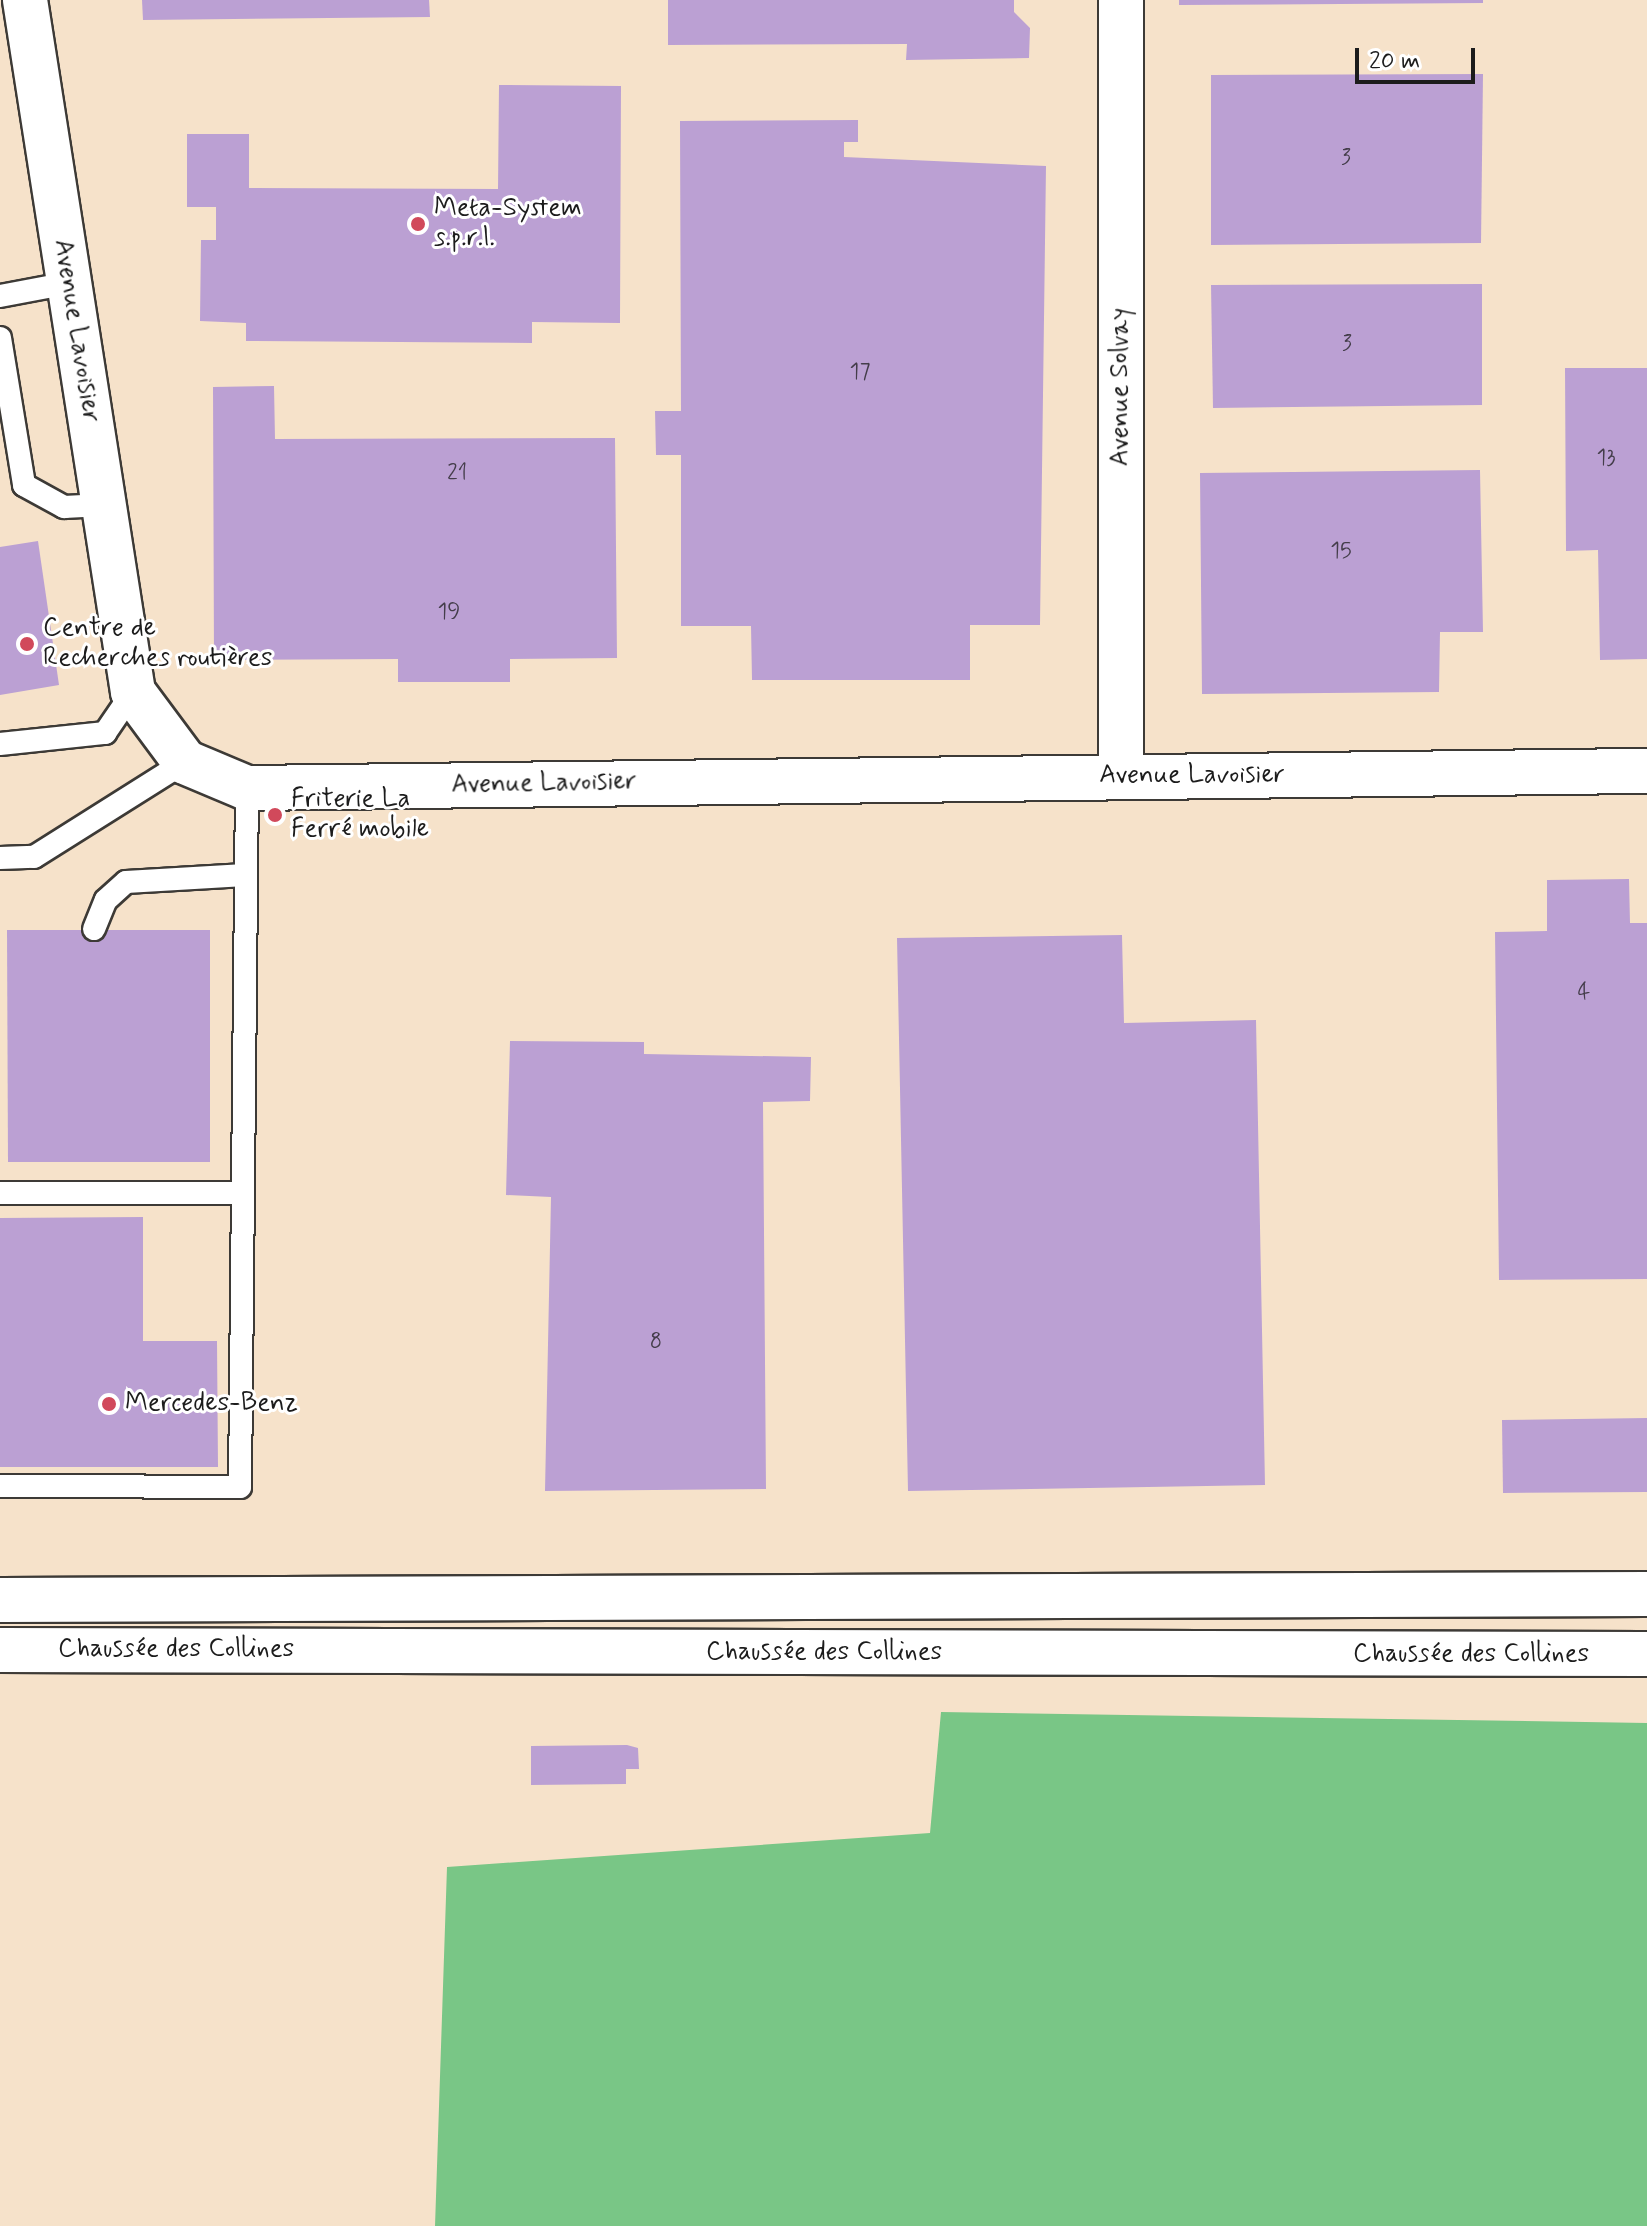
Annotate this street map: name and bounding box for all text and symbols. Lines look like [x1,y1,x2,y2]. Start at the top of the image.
scale bar [1359,32,1479,82]
text: 20 m [1369,46,1420,77]
house number: 3 [1341,146,1351,172]
place label: Meta-System s.p.r.l. [434,193,582,254]
marker: Meta-System s.p.r.l. [409,215,427,233]
street label: Avenue Lavoisier [46,237,106,425]
street label: Avenue Solvay [1105,309,1137,465]
house number: 3 [1342,332,1352,358]
house number: 17 [850,360,870,386]
house number: 13 [1596,446,1616,472]
house number: 21 [447,461,467,487]
house number: 15 [1330,539,1352,565]
house number: 19 [438,600,460,626]
place label: Centre de Recherches routières [43,613,272,674]
marker: Centre de Recherches routières [18,635,36,653]
street label: Avenue Lavoisier [1099,760,1285,792]
street label: Avenue Lavoisier [451,767,637,801]
place label: Friterie La Ferré mobile [291,784,429,846]
marker: Friterie La Ferré mobile [266,806,284,824]
house number: 4 [1578,980,1590,1006]
house number: 8 [650,1330,662,1356]
place label: Mercedes-Benz [125,1388,298,1420]
marker: Mercedes-Benz [100,1395,118,1413]
street label: Chaussée des Collines [56,1634,296,1666]
street label: Chaussée des Collines [704,1637,944,1669]
street label: Chaussée des Collines [1351,1639,1591,1671]

